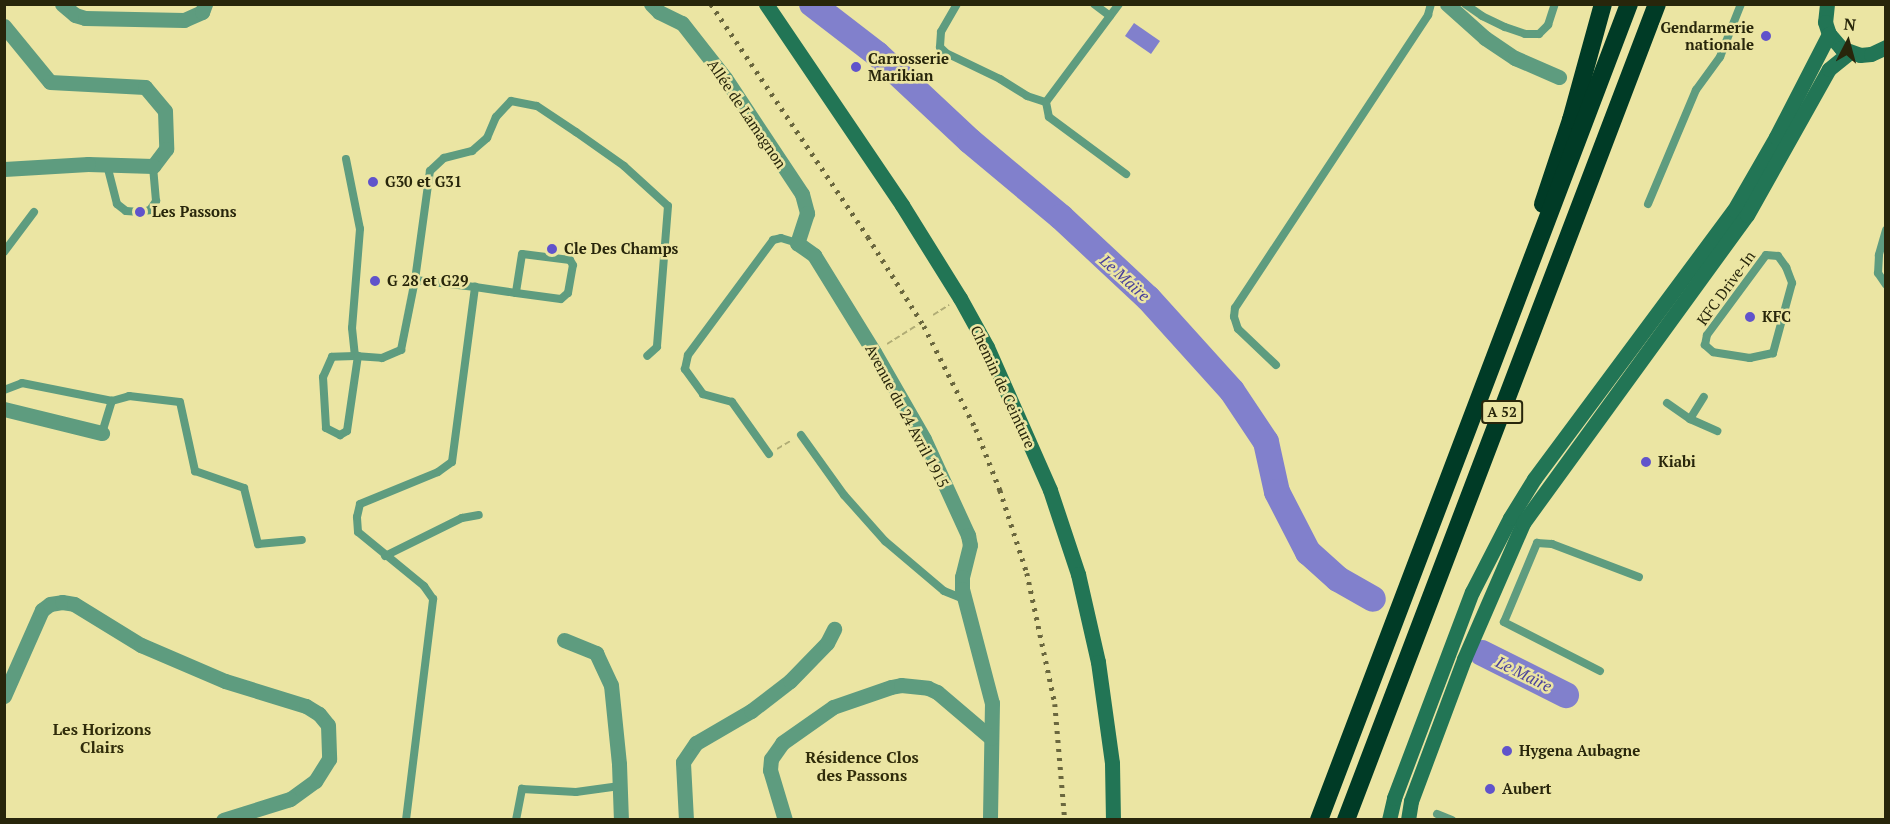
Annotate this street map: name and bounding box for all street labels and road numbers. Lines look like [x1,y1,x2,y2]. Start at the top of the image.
street label: Allée de Lamagnon [704,56,790,172]
street label: KFC Drive-In [1693,247,1759,329]
street label: Chemin de Ceinture [967,323,1039,451]
street label: Avenue du 24 Avril 1915 [861,341,953,491]
road number: A 52 [1481,401,1523,423]

